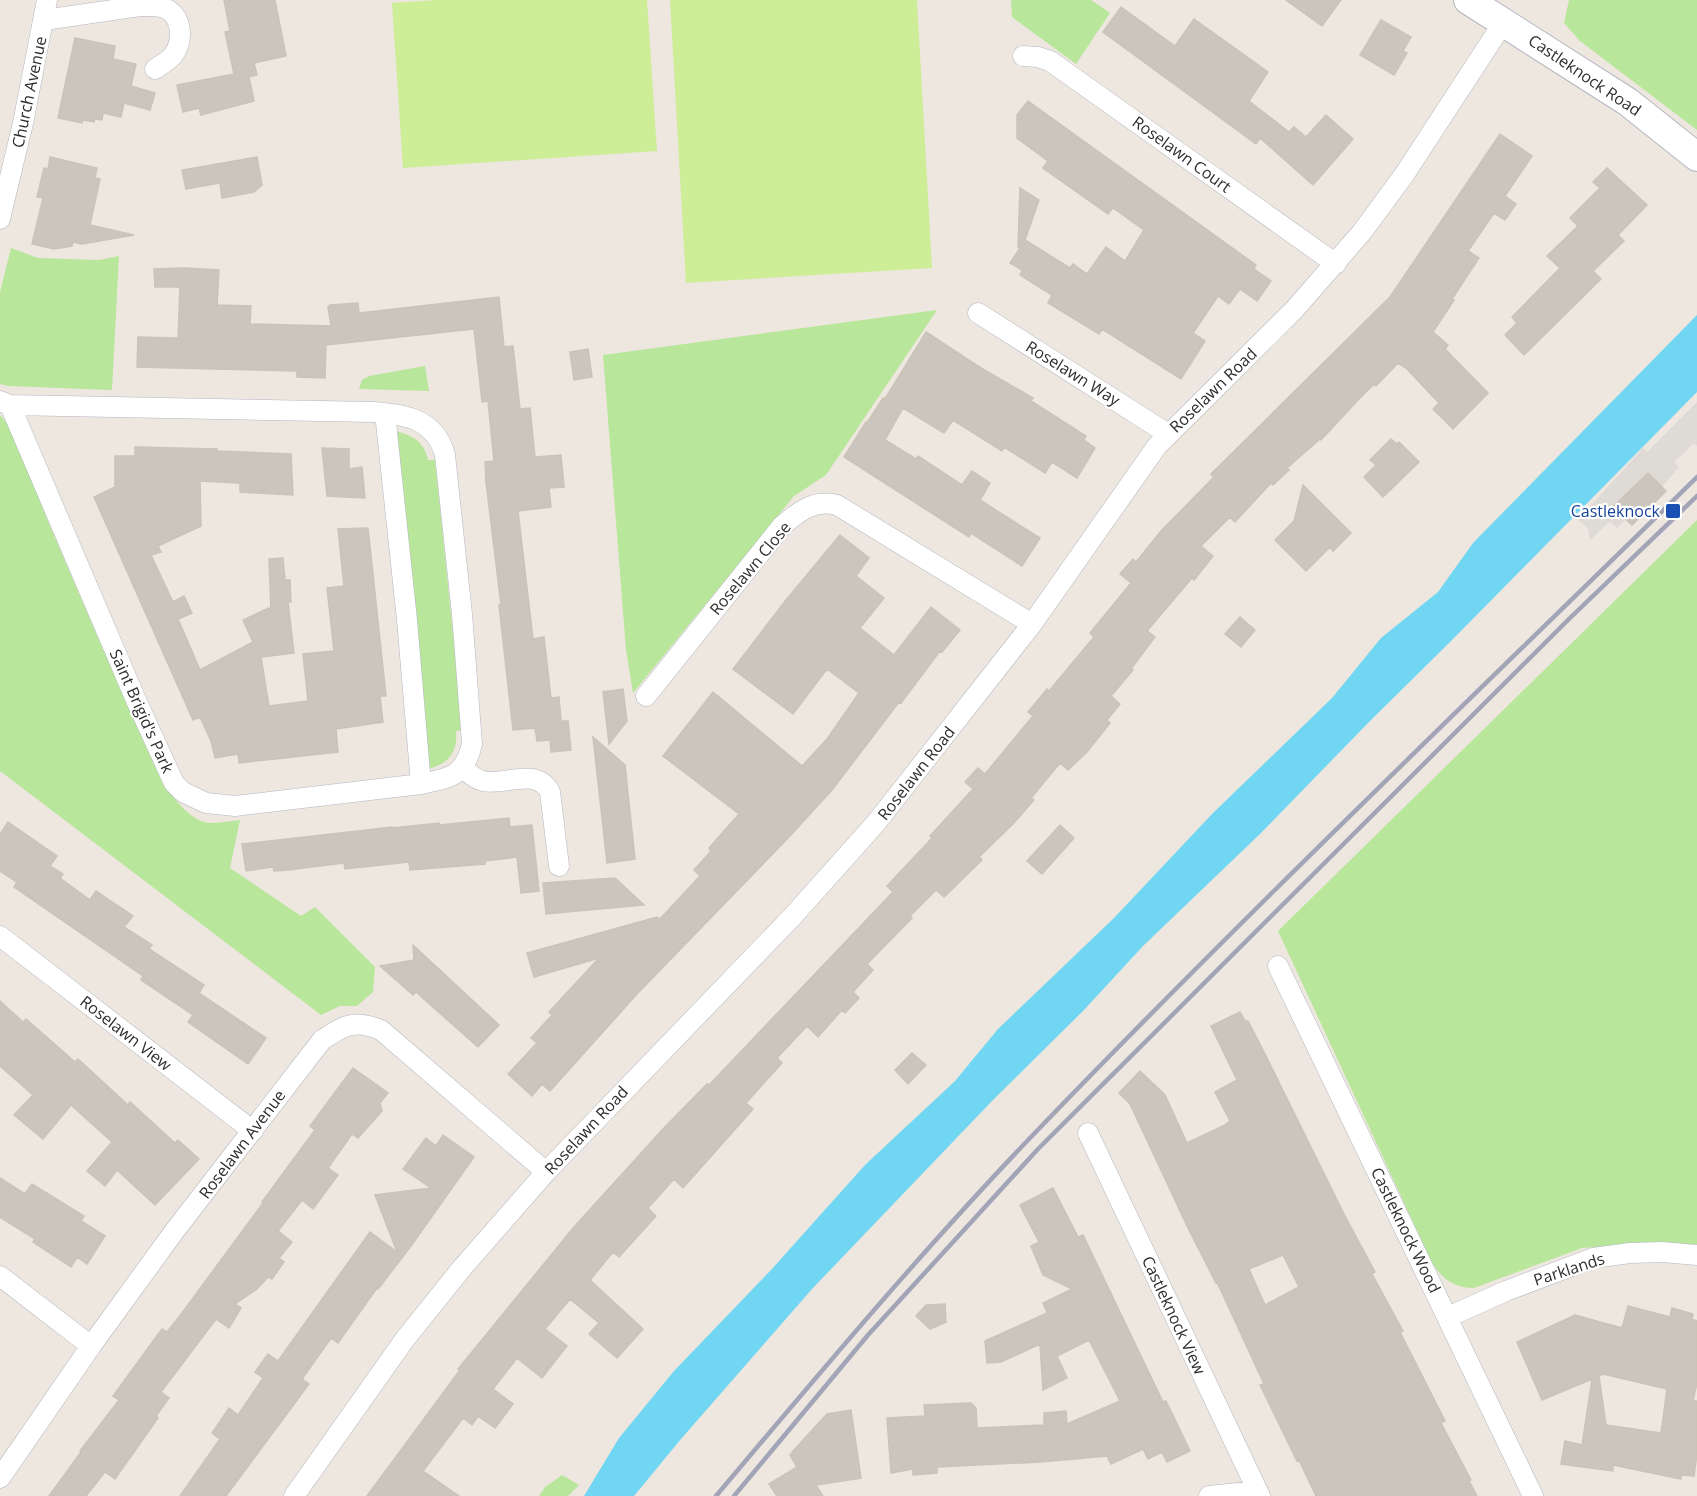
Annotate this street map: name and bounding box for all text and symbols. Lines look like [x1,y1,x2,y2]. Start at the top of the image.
street label: Castleknock Road [1524,29,1646,121]
street label: Church Avenue [6,34,52,150]
street label: Roselawn Court [1128,111,1236,198]
street label: Roselawn Way [1022,335,1125,411]
street label: Roselawn Road [1165,343,1261,437]
place label: Castleknock [1571,500,1661,522]
marker: Castleknock [1664,502,1682,520]
street label: Roselawn Close [704,517,796,619]
street label: Saint Brigid's Park [105,646,179,777]
street label: Roselawn Road [872,721,960,825]
street label: Roselawn View [76,990,177,1076]
street label: Roselawn Road [539,1081,633,1179]
street label: Roselawn Avenue [194,1085,290,1203]
street label: Castleknock Wood [1366,1164,1446,1296]
street label: Parklands [1531,1247,1607,1291]
street label: Castleknock View [1137,1252,1211,1378]

